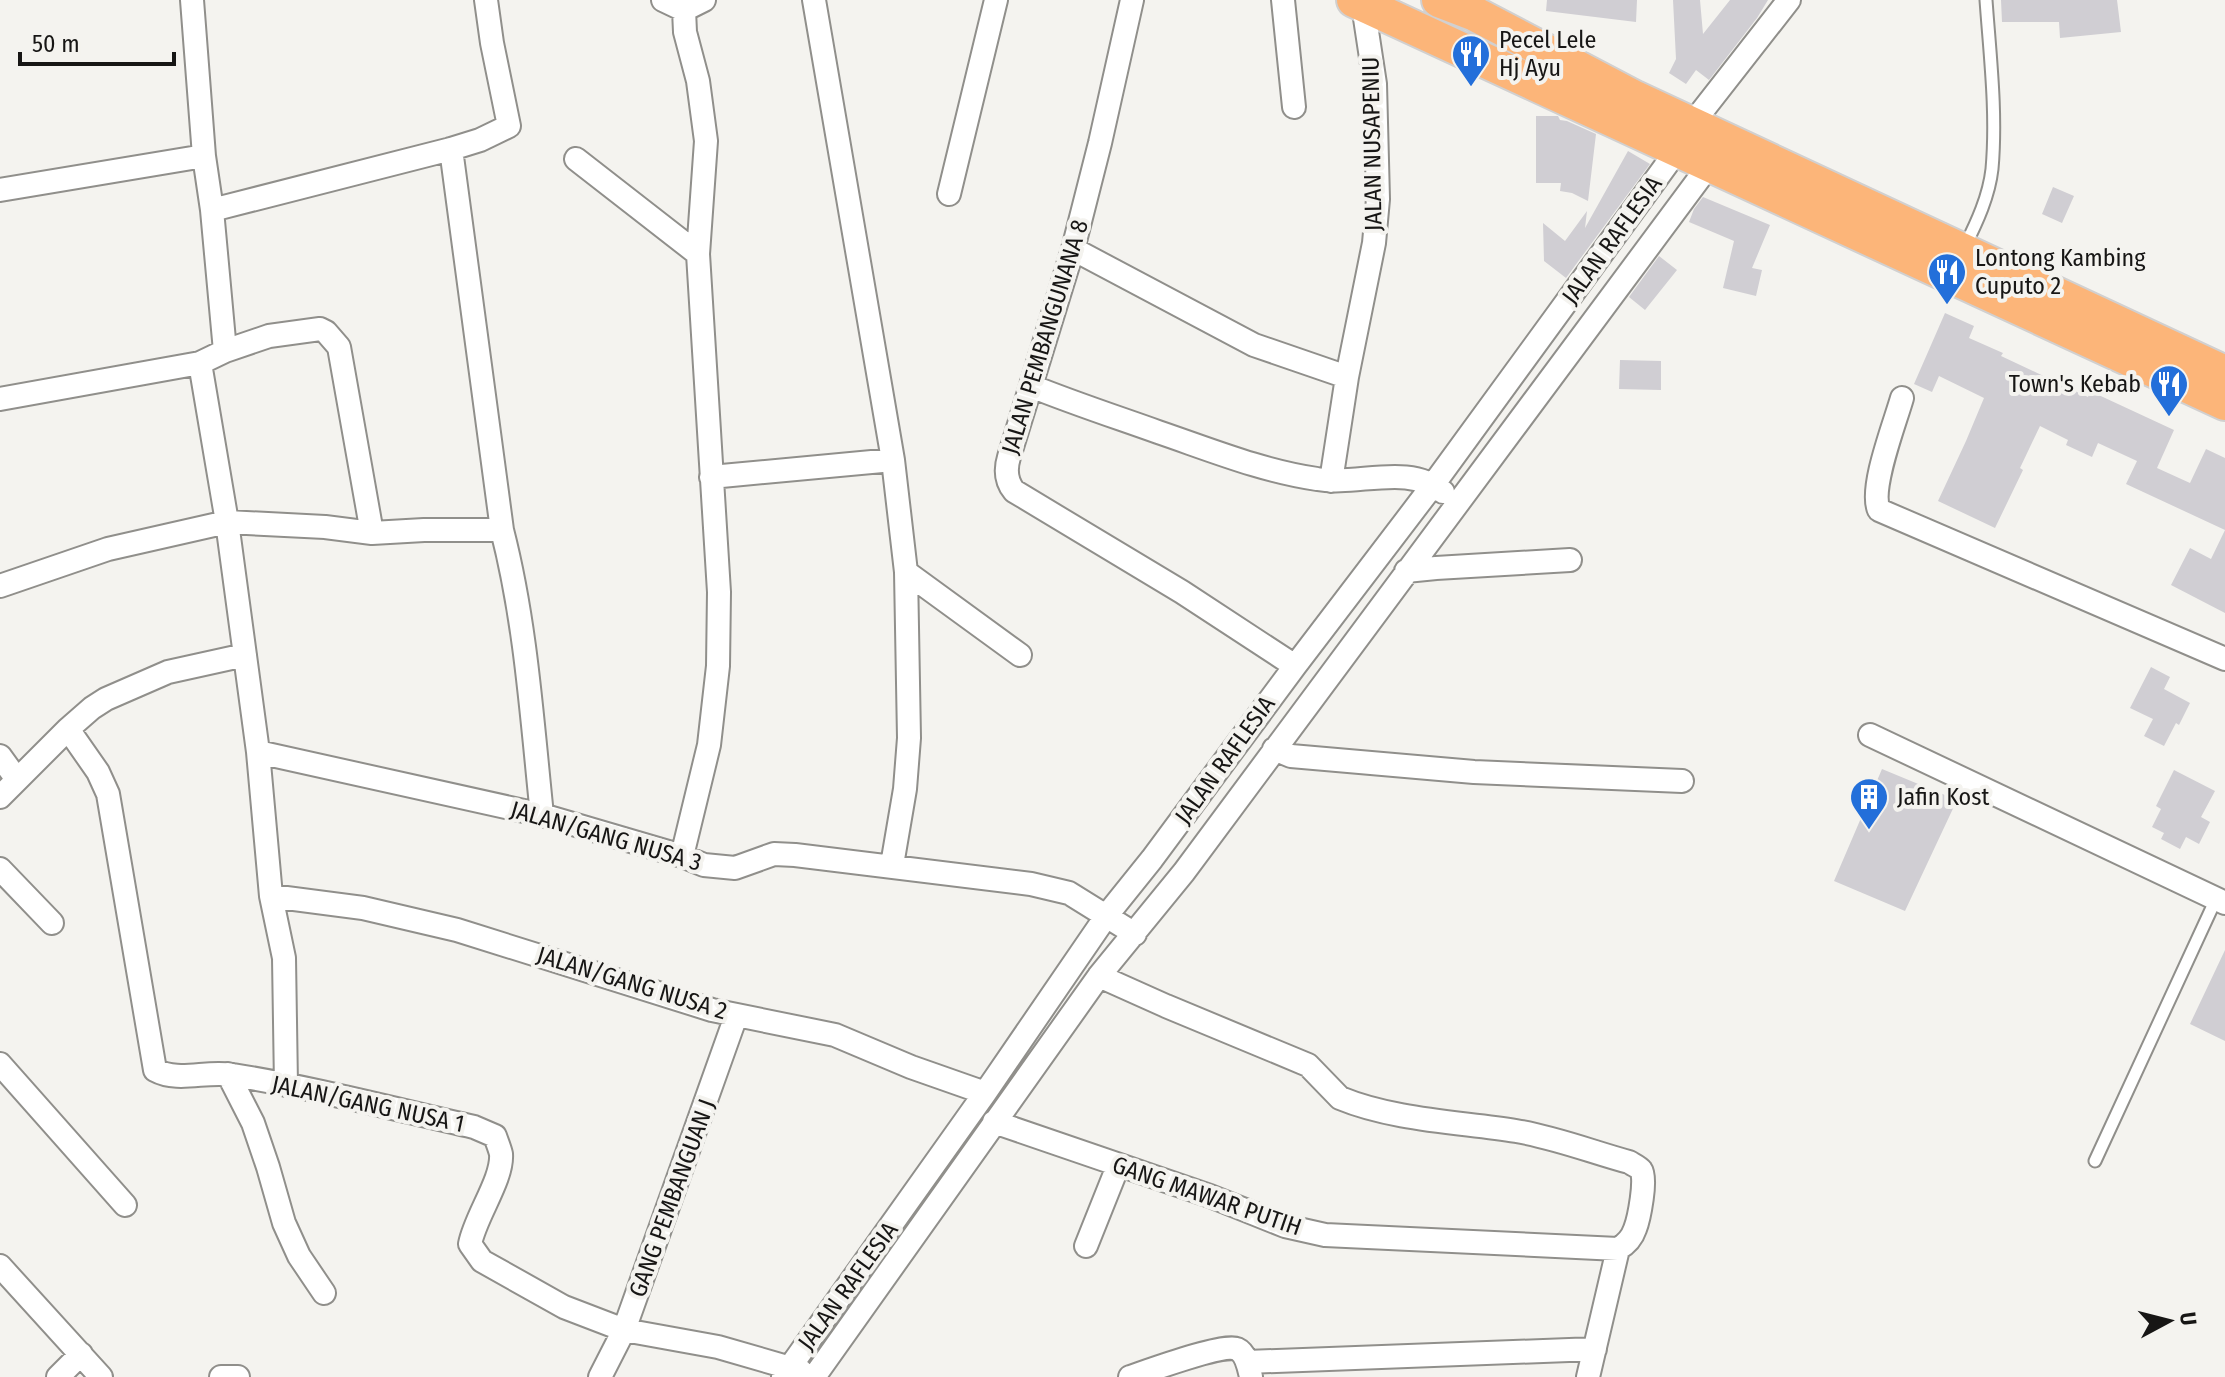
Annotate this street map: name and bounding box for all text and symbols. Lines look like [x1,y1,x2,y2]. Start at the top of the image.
scale bar [20,16,174,66]
place label: Pecel Lele Hj Ayu [1499,26,1596,82]
text: 50 m [32,30,80,58]
restaurant icon: Pecel Lele Hj Ayu [1450,33,1492,88]
street label: JALAN NUSAPENIU [1356,57,1388,231]
street label: JALAN RAFLESIA [1556,170,1668,309]
street label: JALAN PEMBANGUNANA 8 [996,216,1094,458]
place label: Lontong Kambing Cuputo 2 [1975,244,2146,300]
restaurant icon: Lontong Kambing Cuputo 2 [1926,251,1968,306]
restaurant icon: Town's Kebab [2148,363,2190,418]
place label: Town's Kebab [2009,370,2141,398]
street label: JALAN RAFLESIA [1169,690,1281,829]
building icon: Jafin Kost [1848,776,1890,831]
place label: Jafin Kost [1897,783,1989,811]
street label: JALAN/GANG NUSA 3 [507,795,705,877]
street label: JALAN/GANG NUSA 2 [534,941,730,1025]
street label: JALAN/GANG NUSA 1 [269,1070,467,1138]
street label: GANG PEMBANGUAN J [623,1095,721,1301]
street label: GANG MAWAR PUTIH [1109,1151,1305,1241]
street label: JALAN RAFLESIA [792,1216,904,1355]
north arrow [2129,1281,2209,1361]
text: U [2174,1311,2203,1327]

